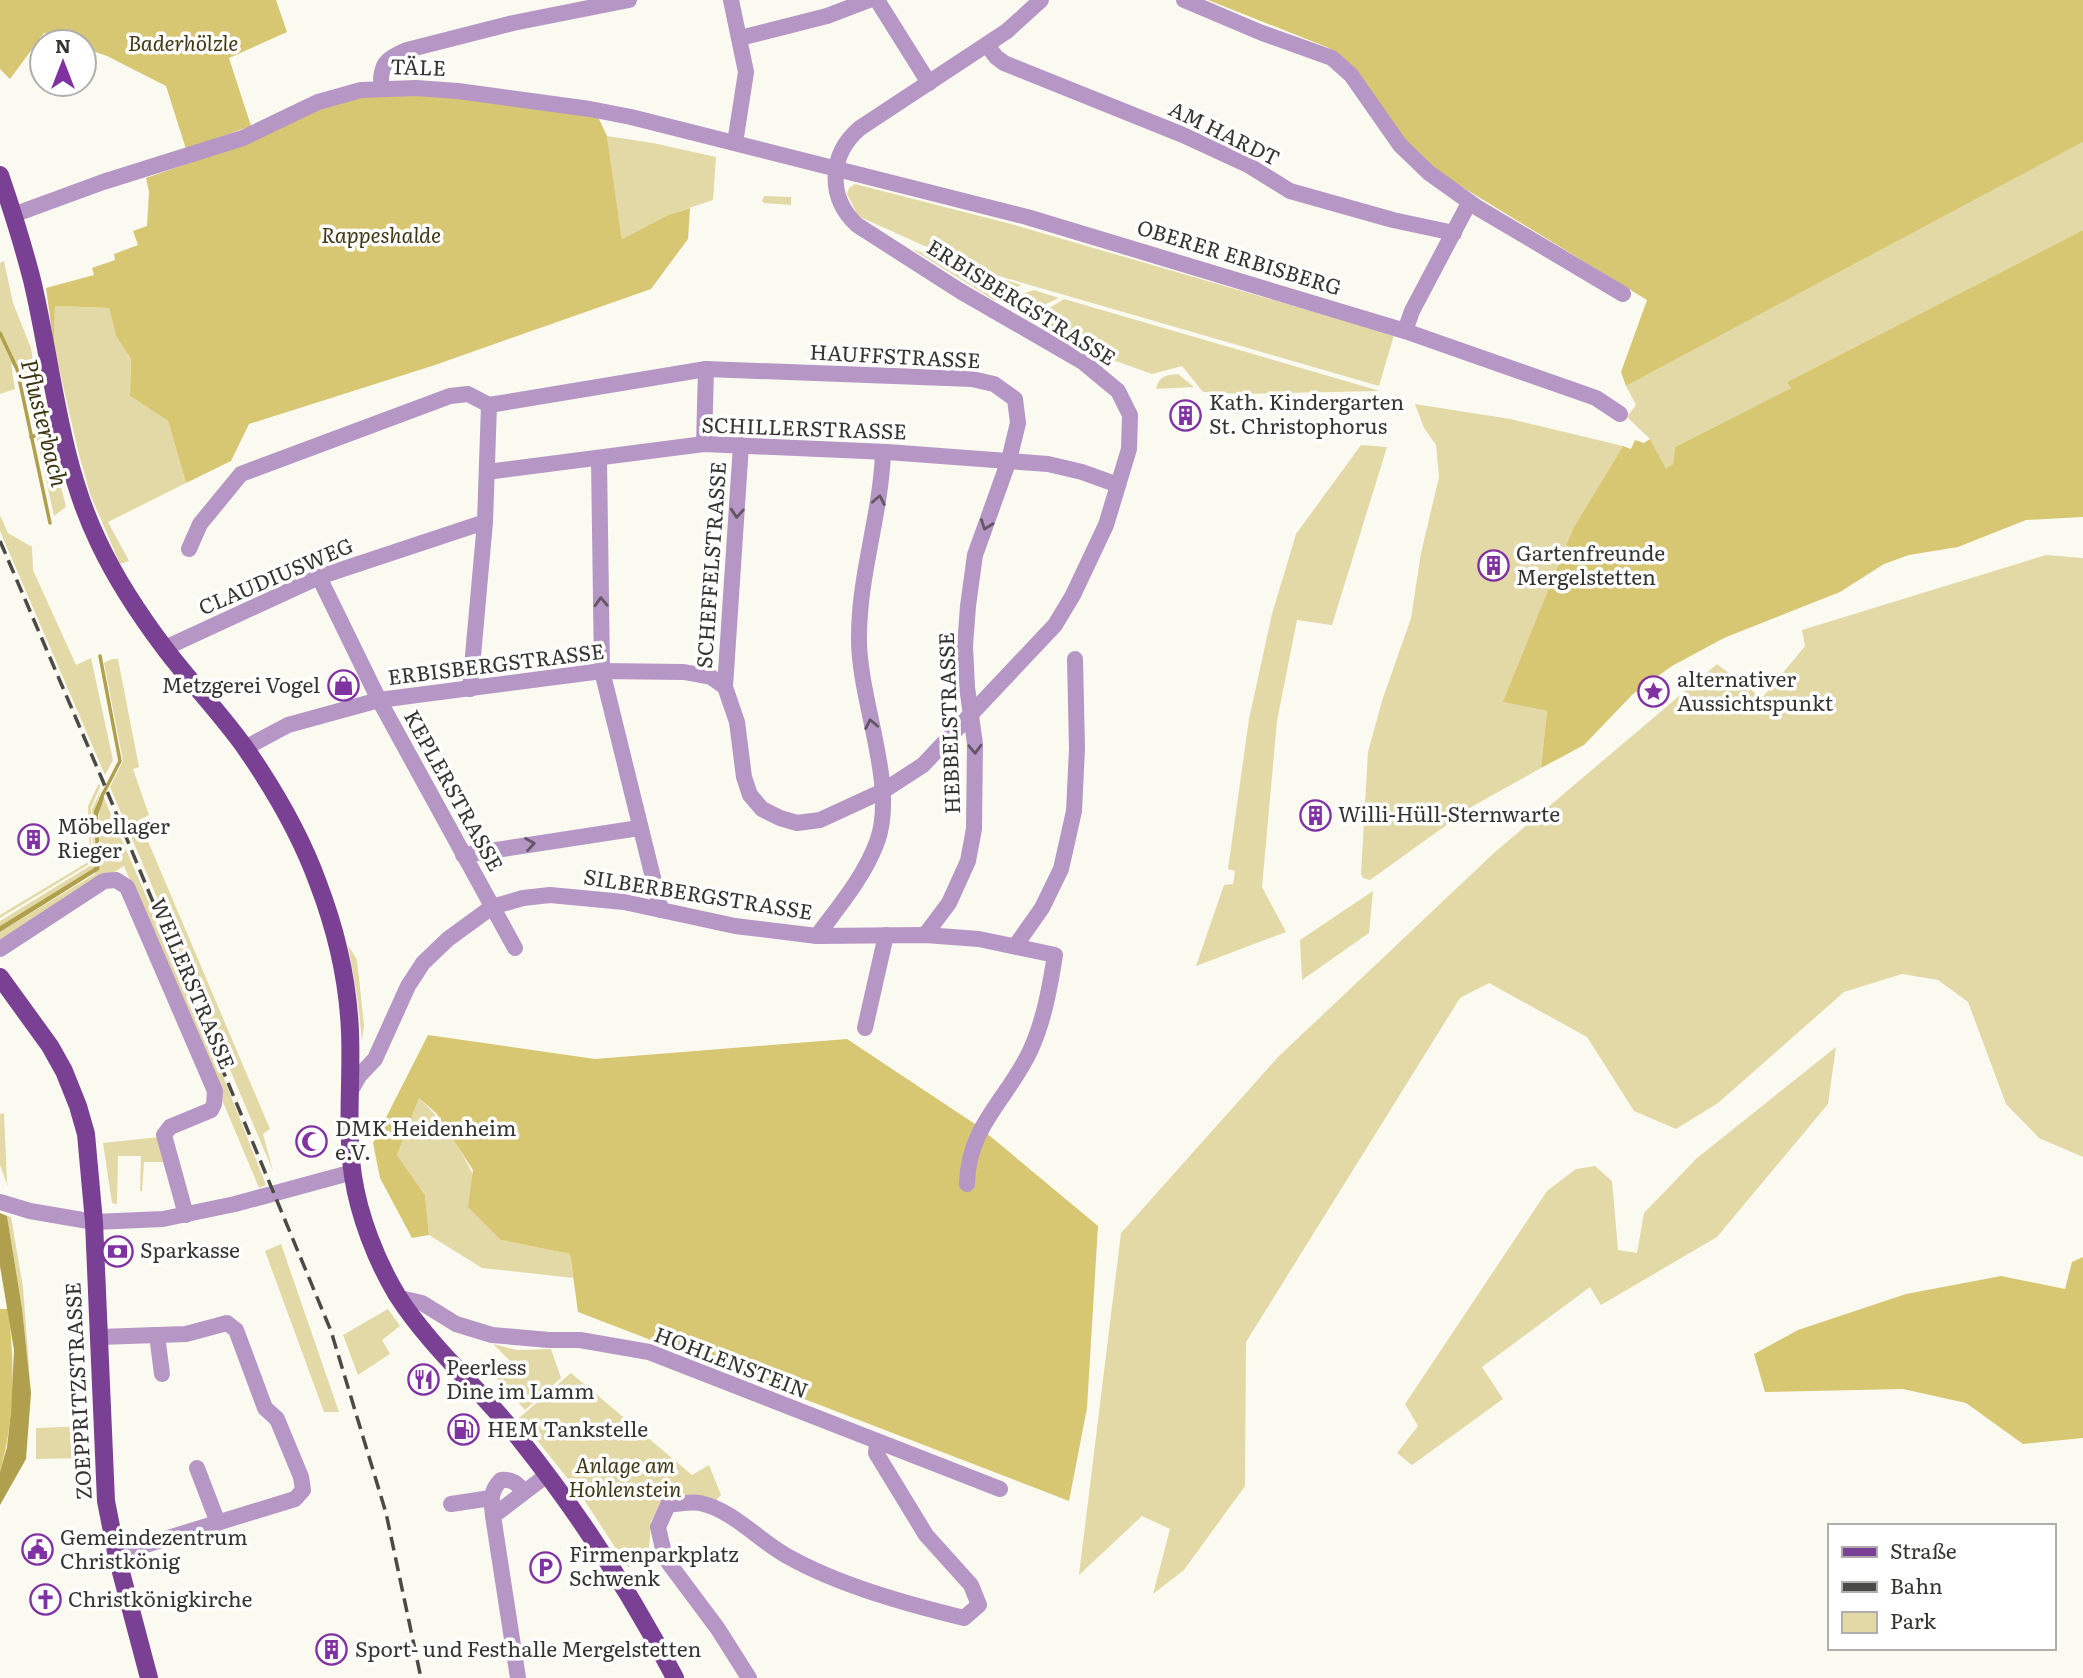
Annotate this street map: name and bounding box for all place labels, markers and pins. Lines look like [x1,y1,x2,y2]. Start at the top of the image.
place label: Kath. Kindergarten St. Christophorus [1209,385,1404,440]
building icon: Kath. Kindergarten St. Christophorus [1169,398,1203,432]
place label: Gartenfreunde Mergelstetten [1516,536,1665,591]
building icon: Gartenfreunde Mergelstetten [1476,549,1510,583]
place label: alternativer Aussichtspunkt [1677,662,1834,717]
place label: Metzgerei Vogel [162,668,320,699]
shop icon: Metzgerei Vogel [326,669,360,703]
place icon: alternativer Aussichtspunkt [1637,675,1671,709]
place label: Willi-Hüll-Sternwarte [1338,797,1560,828]
building icon: Willi-Hüll-Sternwarte [1298,798,1332,832]
place label: Möbellager Rieger [57,809,170,864]
building icon: Möbellager Rieger [17,822,51,856]
place label: DMK Heidenheim e.V. [335,1111,516,1166]
mosque icon: DMK Heidenheim e.V. [295,1124,329,1158]
place label: Sparkasse [140,1233,240,1264]
bank icon: Sparkasse [100,1234,134,1268]
place label: Peerless Dine im Lamm [446,1350,595,1405]
restaurant icon: Peerless Dine im Lamm [406,1363,440,1397]
place label: HEM Tankstelle [487,1412,648,1443]
fuel station icon: HEM Tankstelle [447,1413,481,1447]
place label: Gemeindezentrum Christkönig [60,1520,248,1575]
public building icon: Gemeindezentrum Christkönig [20,1533,54,1567]
place label: Firmenparkplatz Schwenk [569,1537,739,1592]
parking icon: Firmenparkplatz Schwenk [529,1550,563,1584]
place label: Christkönigkirche [68,1582,253,1613]
church icon: Christkönigkirche [28,1583,62,1617]
place label: Sport- und Festhalle Mergelstetten [355,1632,701,1663]
building icon: Sport- und Festhalle Mergelstetten [315,1633,349,1667]

